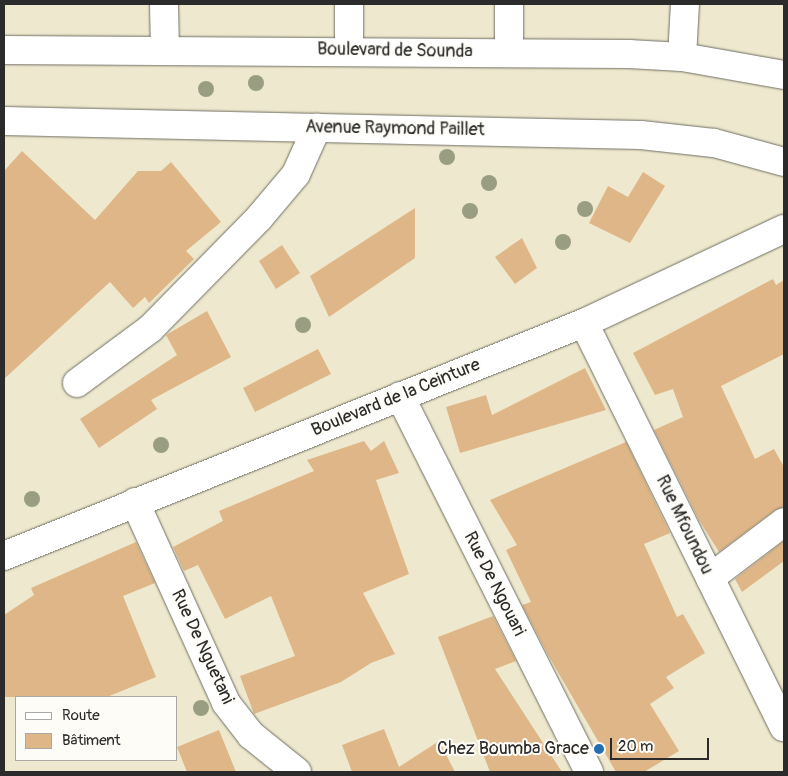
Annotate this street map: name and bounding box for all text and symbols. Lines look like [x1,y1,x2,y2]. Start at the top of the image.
street label: Boulevard de Sounda [317,39,473,63]
street label: Avenue Raymond Paillet [305,117,485,141]
street label: Boulevard de la Ceinture [309,354,483,442]
street label: Rue Mfoundou [651,472,717,578]
street label: Rue De Ngouari [458,528,530,640]
street label: Rue De Nguetani [166,586,238,708]
legend [15,696,178,761]
text: Route [62,706,100,725]
scale bar [613,728,712,760]
text: Bâtiment [62,731,121,750]
text: 20 m [618,737,653,756]
place label: Chez Boumba Grace [437,738,589,760]
marker: Chez Boumba Grace [593,743,605,755]

